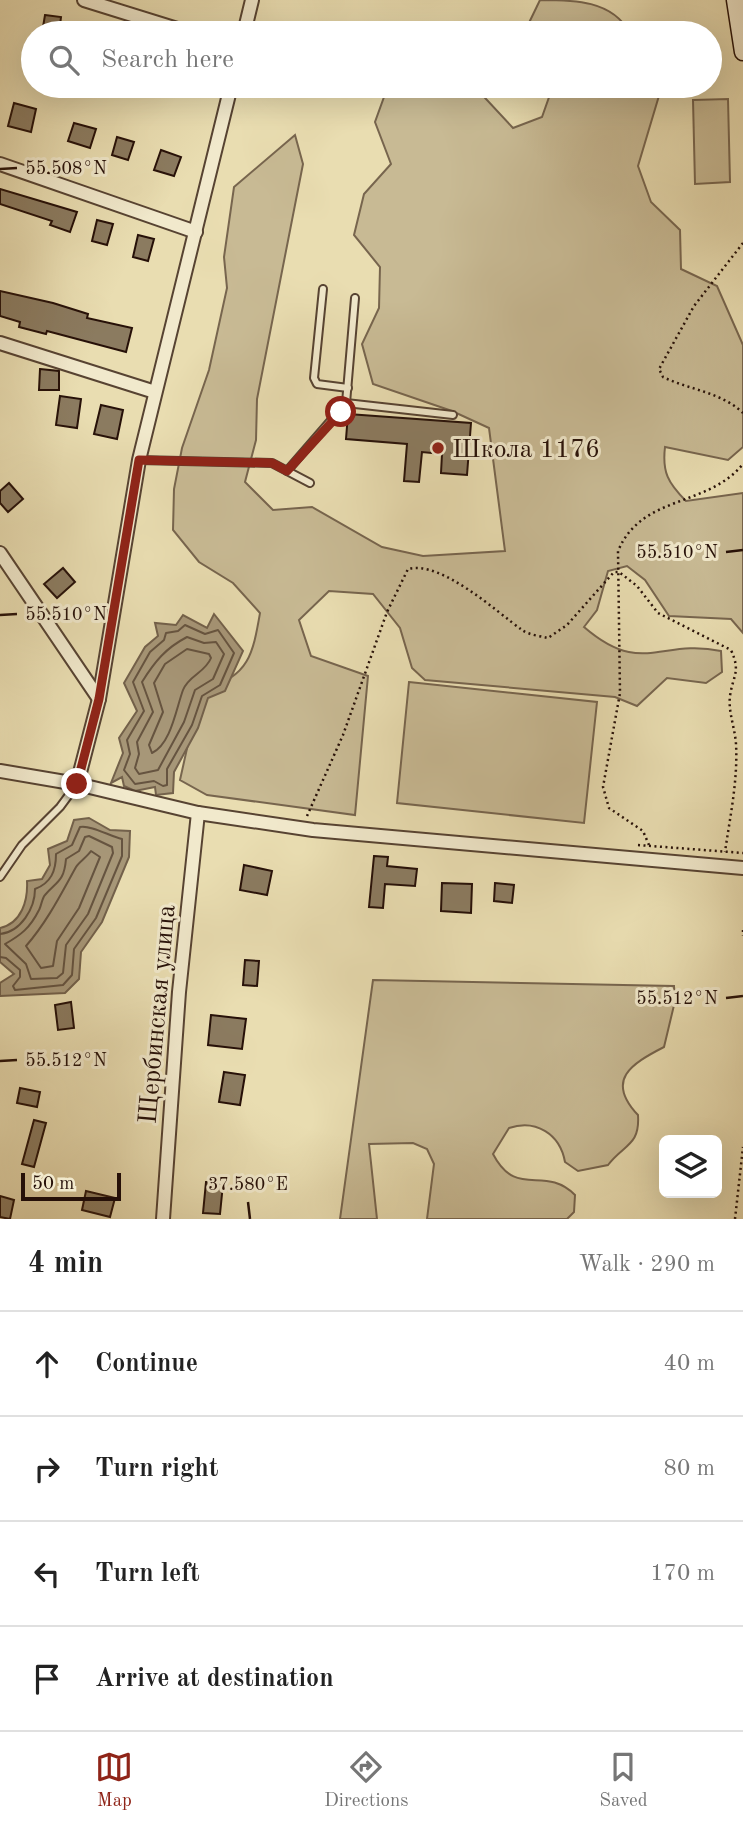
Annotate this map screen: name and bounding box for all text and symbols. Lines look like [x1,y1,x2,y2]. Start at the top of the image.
search box [21,21,722,98]
icon: search [45,41,83,79]
text: Search here [101,47,234,73]
text: 55.508°N [25,160,107,178]
route start [325,396,356,427]
place label: Школа 1176 [452,437,600,463]
marker: Школа 1176 [430,440,446,456]
text: 55.510°N [636,544,718,562]
text: 55.510°N [25,606,107,624]
route end [61,768,92,799]
street label: Щербинская улица [135,903,181,1125]
text: 55.512°N [636,990,718,1008]
text: 55.512°N [25,1052,107,1070]
map controls [659,1135,722,1198]
button: layers [659,1135,722,1198]
scale bar [21,1170,121,1202]
text: 50 m [32,1175,74,1194]
text: 37.580°E [208,1176,288,1194]
text: 4 min [28,1249,103,1279]
text: Walk · 290 m [579,1253,715,1276]
icon: ahead [28,1345,66,1383]
text: Continue [95,1351,198,1377]
text: 40 m [664,1352,715,1375]
icon: right [28,1450,66,1488]
text: Turn right [95,1456,218,1482]
text: 80 m [664,1457,715,1480]
icon: left [28,1555,66,1593]
text: Turn left [95,1561,200,1587]
text: 170 m [650,1562,715,1585]
icon: arrive [28,1660,66,1698]
text: Arrive at destination [95,1666,334,1692]
tab: Map [95,1748,133,1813]
tab: Directions [324,1748,409,1813]
tab: Saved [599,1748,648,1813]

